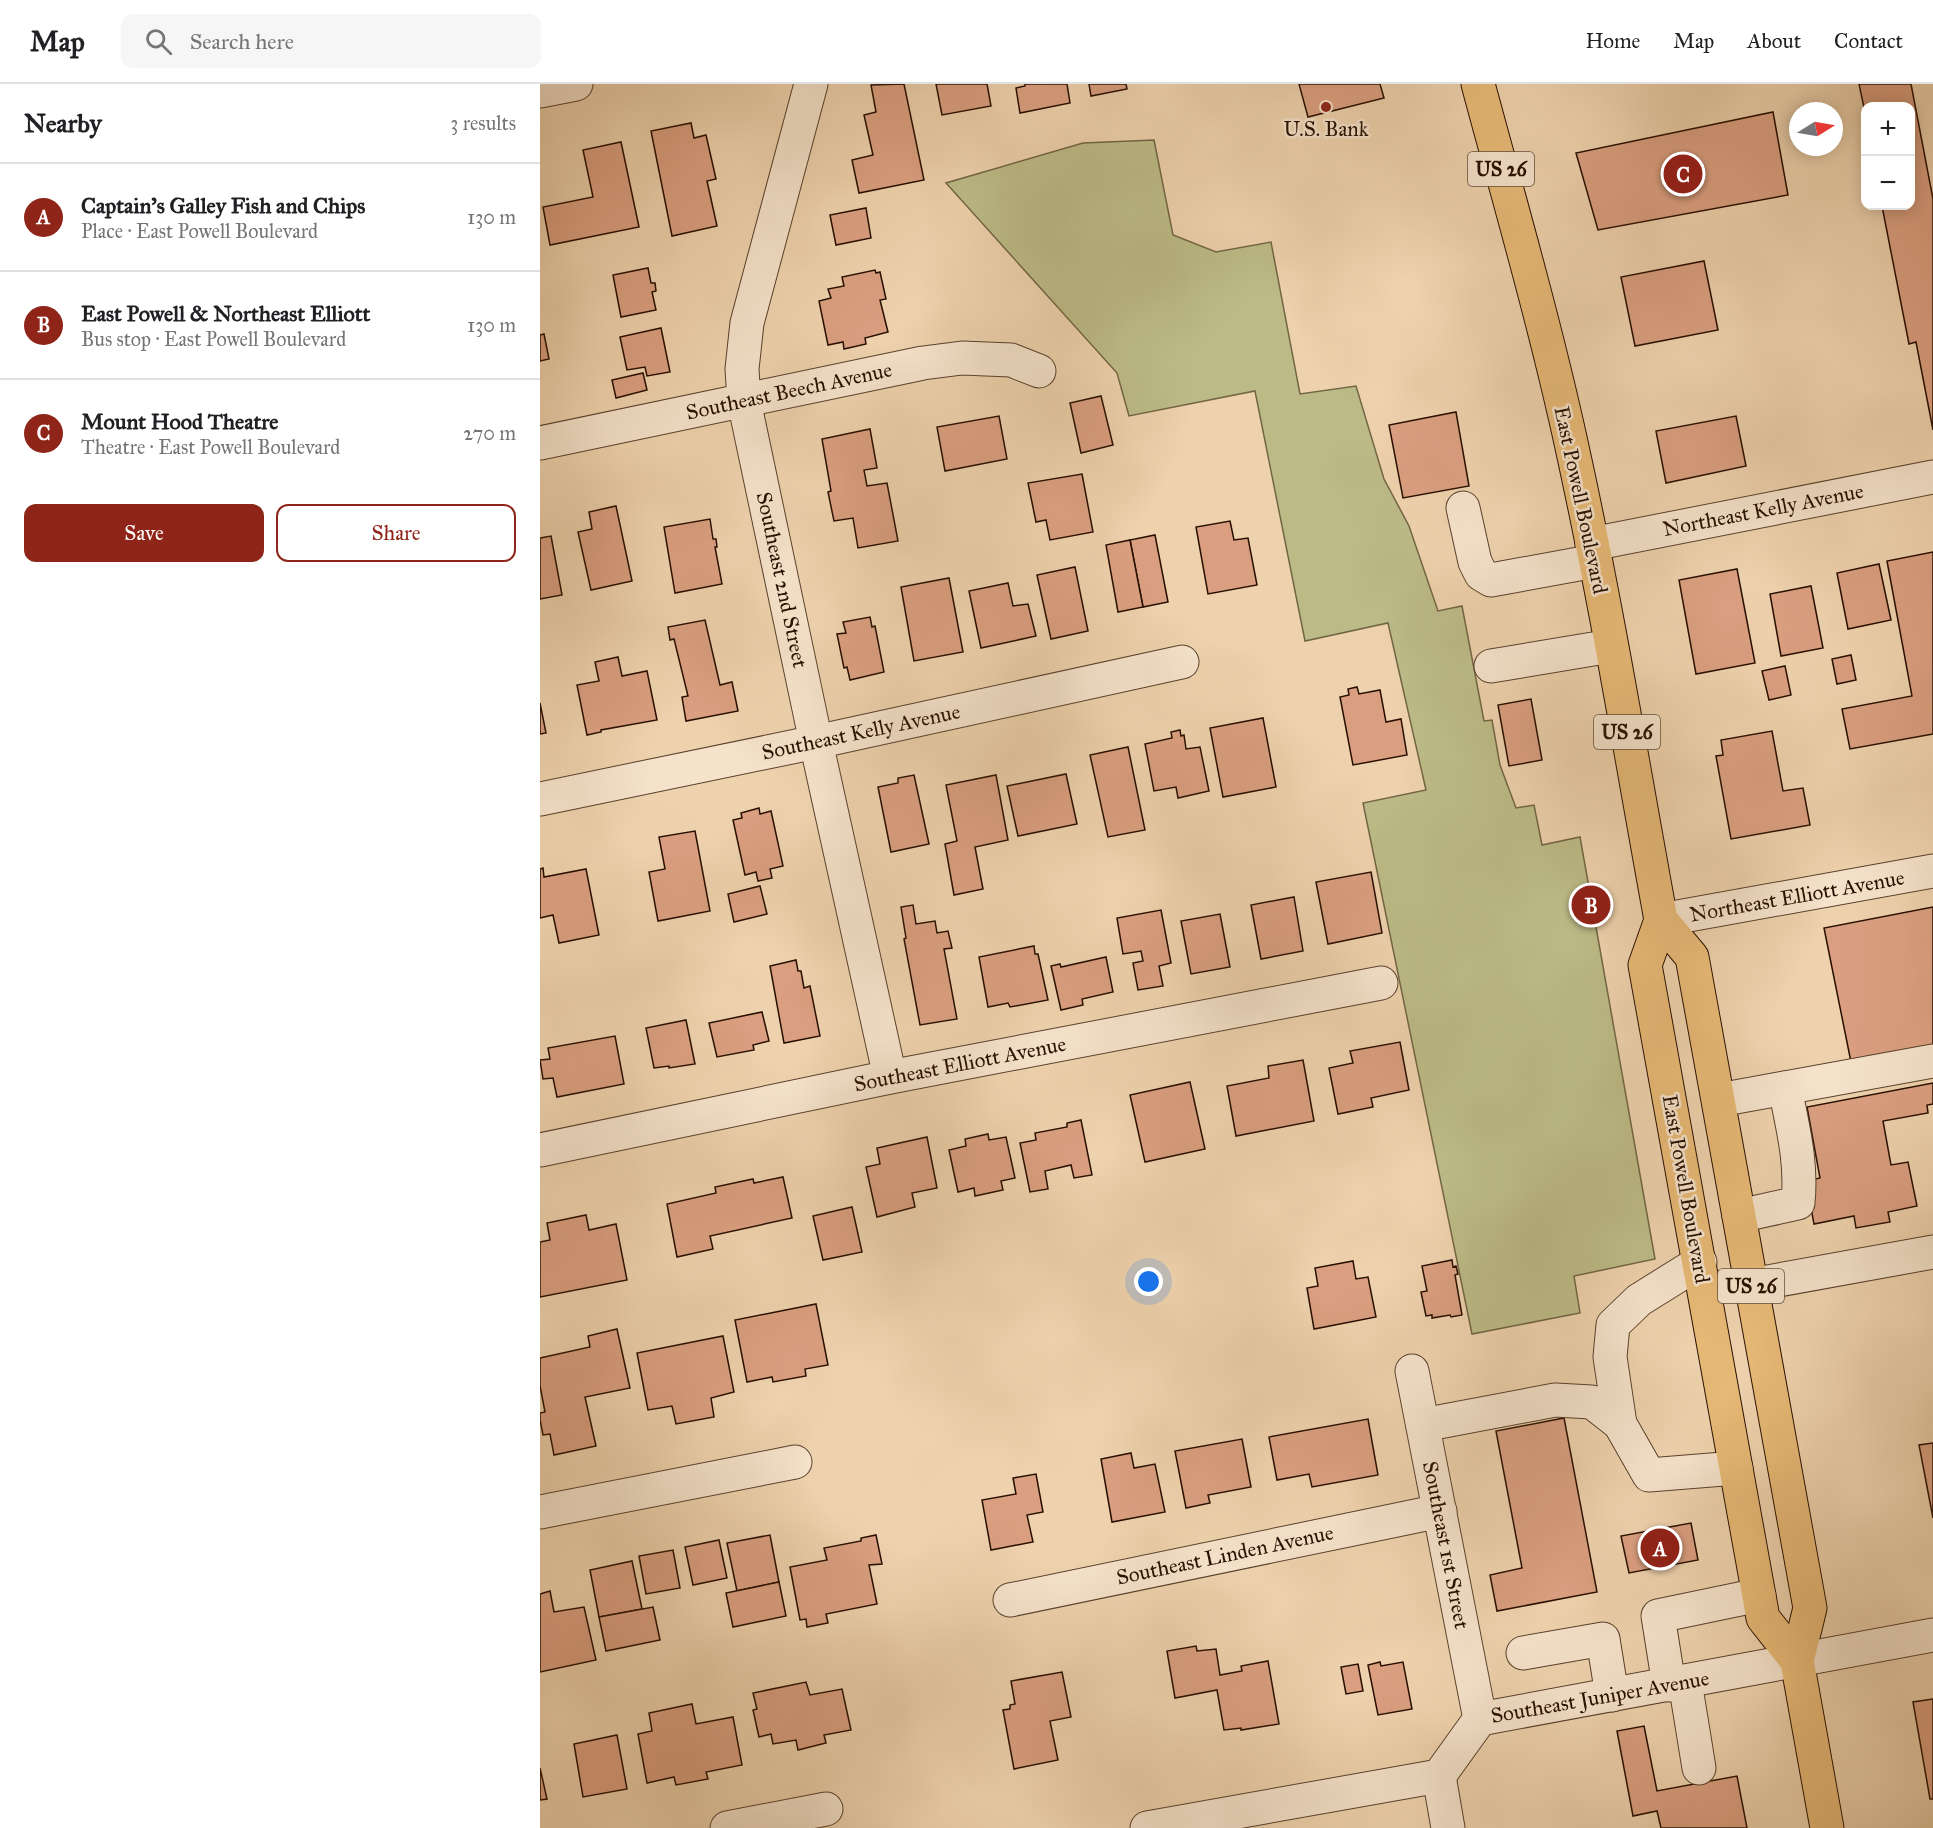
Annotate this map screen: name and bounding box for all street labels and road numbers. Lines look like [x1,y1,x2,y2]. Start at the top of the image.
road number: US 26 [1468,152,1534,186]
street label: Southeast Beech Avenue [684,356,895,426]
street label: East Powell Boulevard [1548,404,1614,597]
street label: Northeast Kelly Avenue [1660,478,1866,542]
street label: Southeast 2nd Street [751,490,813,671]
street label: Southeast Kelly Avenue [759,698,963,766]
road number: US 26 [1594,715,1660,749]
street label: Northeast Elliott Avenue [1688,864,1907,928]
street label: Southeast Elliott Avenue [852,1031,1069,1097]
street label: East Powell Boulevard [1657,1093,1715,1286]
road number: US 26 [1718,1269,1784,1303]
street label: Southeast 1st Street [1417,1459,1475,1632]
street label: Southeast Linden Avenue [1114,1519,1336,1591]
street label: Southeast Juniper Avenue [1489,1665,1711,1729]

